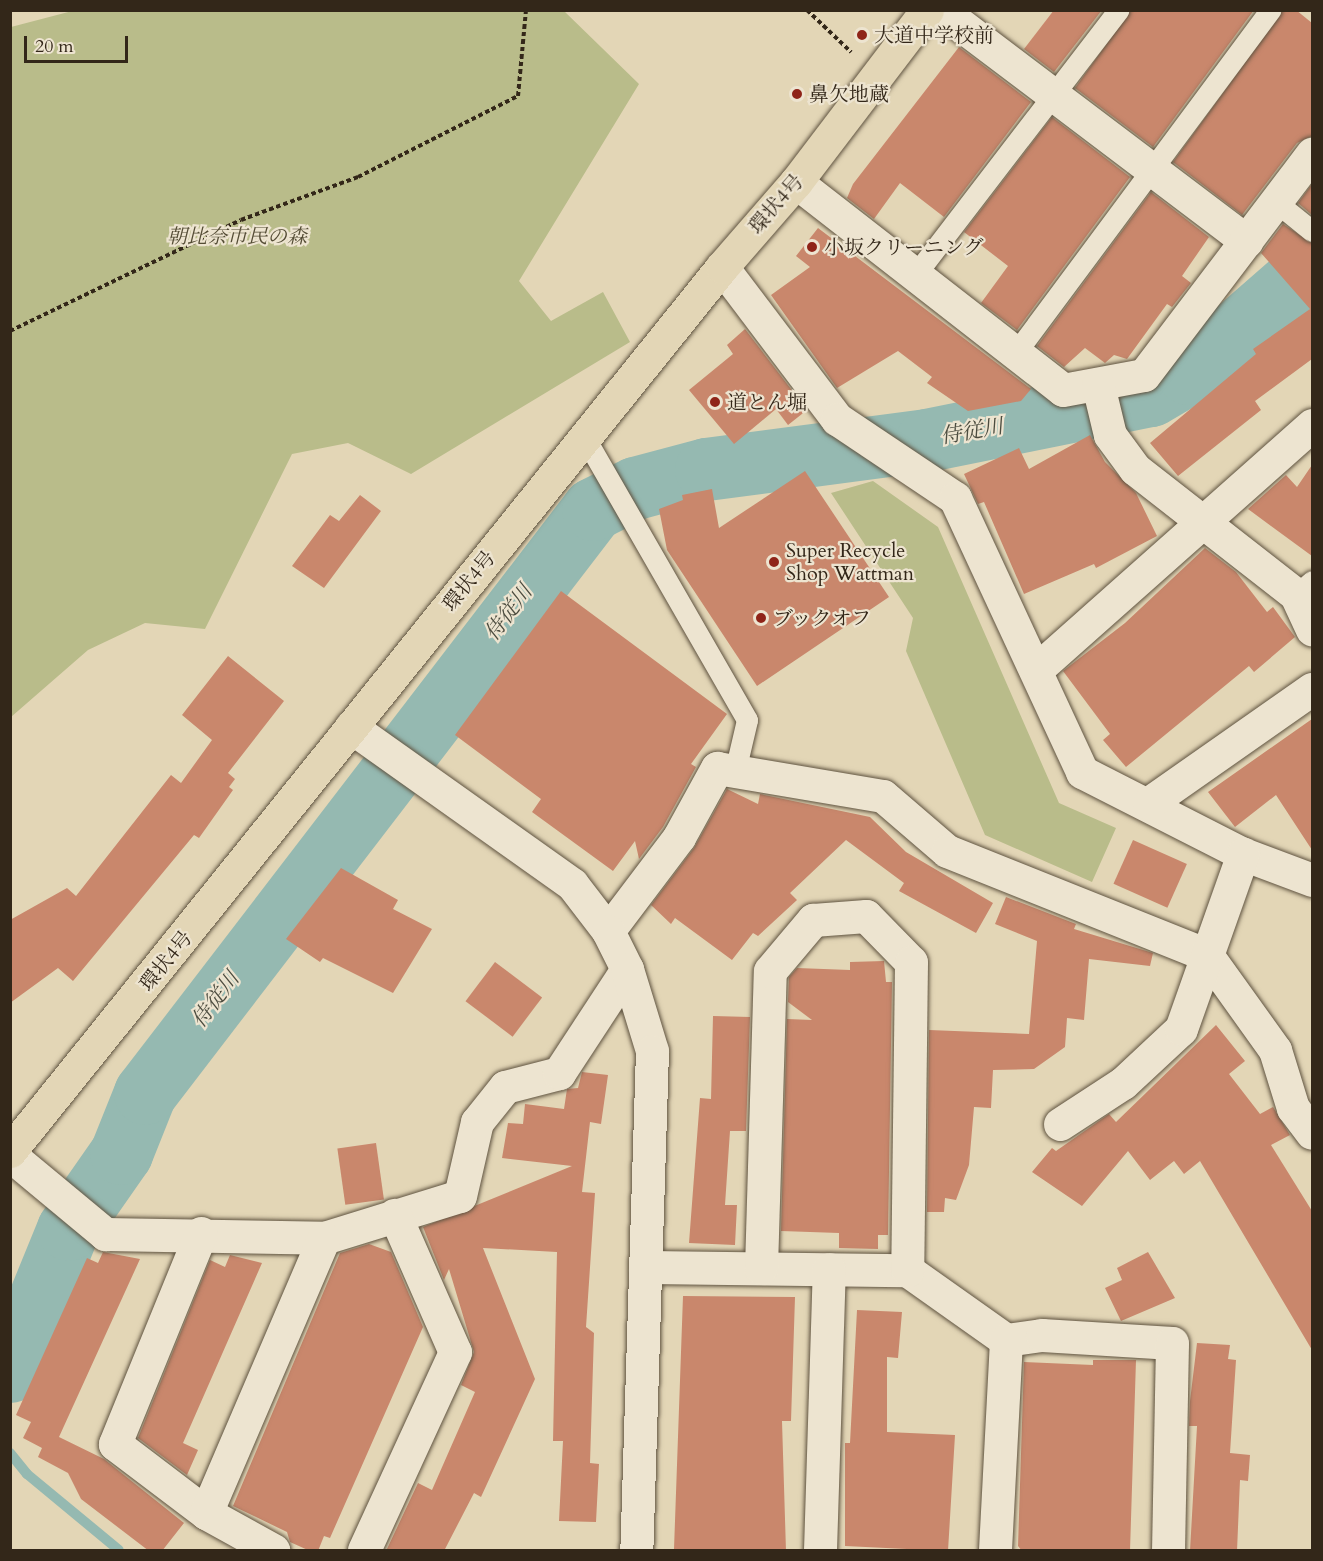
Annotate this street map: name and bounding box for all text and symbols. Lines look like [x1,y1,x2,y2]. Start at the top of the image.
place label: 大道中学校前 [874,23,994,47]
scale bar [27,24,130,62]
marker: 大道中学校前 [855,28,869,42]
text: 20 m [35,34,74,59]
place label: 鼻欠地蔵 [809,82,889,106]
marker: 鼻欠地蔵 [790,87,804,101]
street label: 環状4号 [744,170,808,238]
park label: 朝比奈市民の森 [167,224,307,248]
place label: 小坂クリーニング [824,235,984,259]
marker: 小坂クリーニング [805,240,819,254]
place label: 道とん堀 [727,390,807,414]
marker: 道とん堀 [708,395,722,409]
water label: 侍従川 [939,414,1005,450]
place label: Super Recycle Shop Wattman [786,538,914,585]
street label: 環状4号 [438,546,500,616]
marker: Super Recycle Shop Wattman [767,555,781,569]
water label: 侍従川 [480,580,538,646]
place label: ブックオフ [773,606,873,630]
marker: ブックオフ [754,611,768,625]
street label: 環状4号 [135,926,197,996]
water label: 侍従川 [187,967,245,1033]

